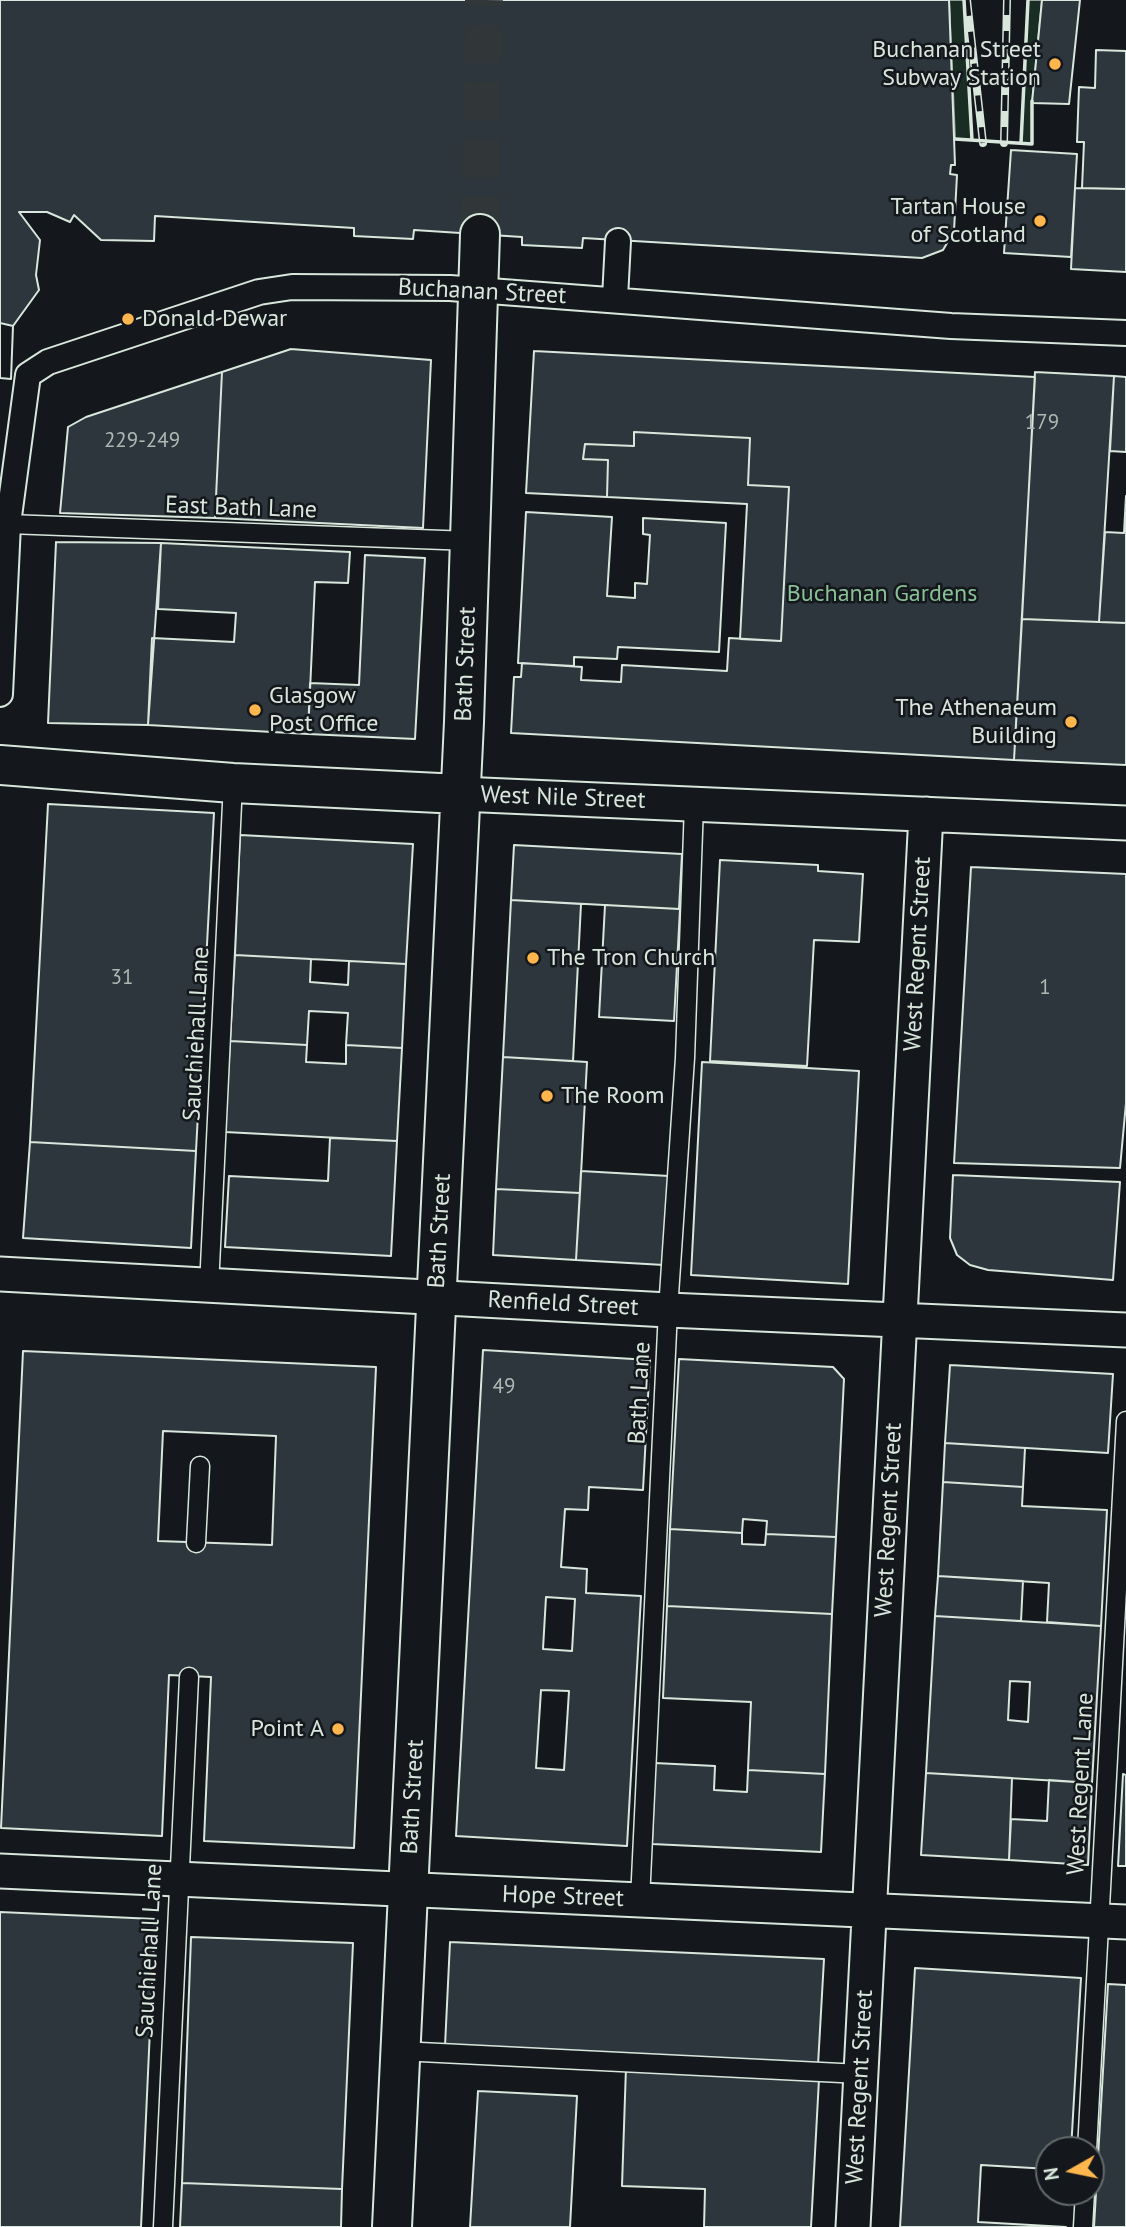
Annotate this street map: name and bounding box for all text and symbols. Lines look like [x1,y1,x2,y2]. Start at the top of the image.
place label: Buchanan Street Subway Station [872,36,1041,92]
marker: Buchanan Street Subway Station [1047,56,1063,72]
place label: Tartan House of Scotland [891,193,1026,249]
marker: Tartan House of Scotland [1032,213,1048,229]
street label: Buchanan Street [397,273,567,311]
place label: Donald Dewar [142,305,287,333]
marker: Donald Dewar [120,311,136,327]
house number: 179 [1025,410,1059,436]
house number: 229-249 [104,428,180,454]
street label: East Bath Lane [164,491,318,525]
park label: Buchanan Gardens [787,580,977,608]
street label: Bath Street [450,606,482,722]
place label: Glasgow Post Office [269,682,379,738]
place label: The Athenaeum Building [895,694,1057,750]
marker: Glasgow Post Office [247,702,263,718]
marker: The Athenaeum Building [1063,714,1079,730]
street label: West Nile Street [480,781,646,815]
street label: West Regent Street [899,856,937,1052]
place label: The Tron Church [547,944,715,972]
street label: Sauchiehall Lane [178,946,216,1122]
marker: The Tron Church [525,950,541,966]
house number: 31 [111,965,133,991]
house number: 1 [1039,975,1051,1001]
place label: The Room [561,1082,664,1110]
marker: The Room [539,1088,555,1104]
street label: Bath Street [423,1173,457,1289]
street label: Renfield Street [487,1286,639,1322]
street label: Bath Lane [623,1341,657,1445]
house number: 49 [493,1374,515,1400]
street label: West Regent Street [870,1422,908,1618]
street label: West Regent Lane [1062,1692,1100,1876]
place label: Point A [250,1715,324,1743]
marker: Point A [330,1721,346,1737]
street label: Bath Street [396,1739,430,1855]
street label: Sauchiehall Lane [131,1863,169,2039]
street label: Hope Street [502,1880,624,1914]
street label: West Regent Street [841,1989,879,2185]
north arrow [1035,2136,1105,2206]
text: N [1038,2166,1064,2182]

